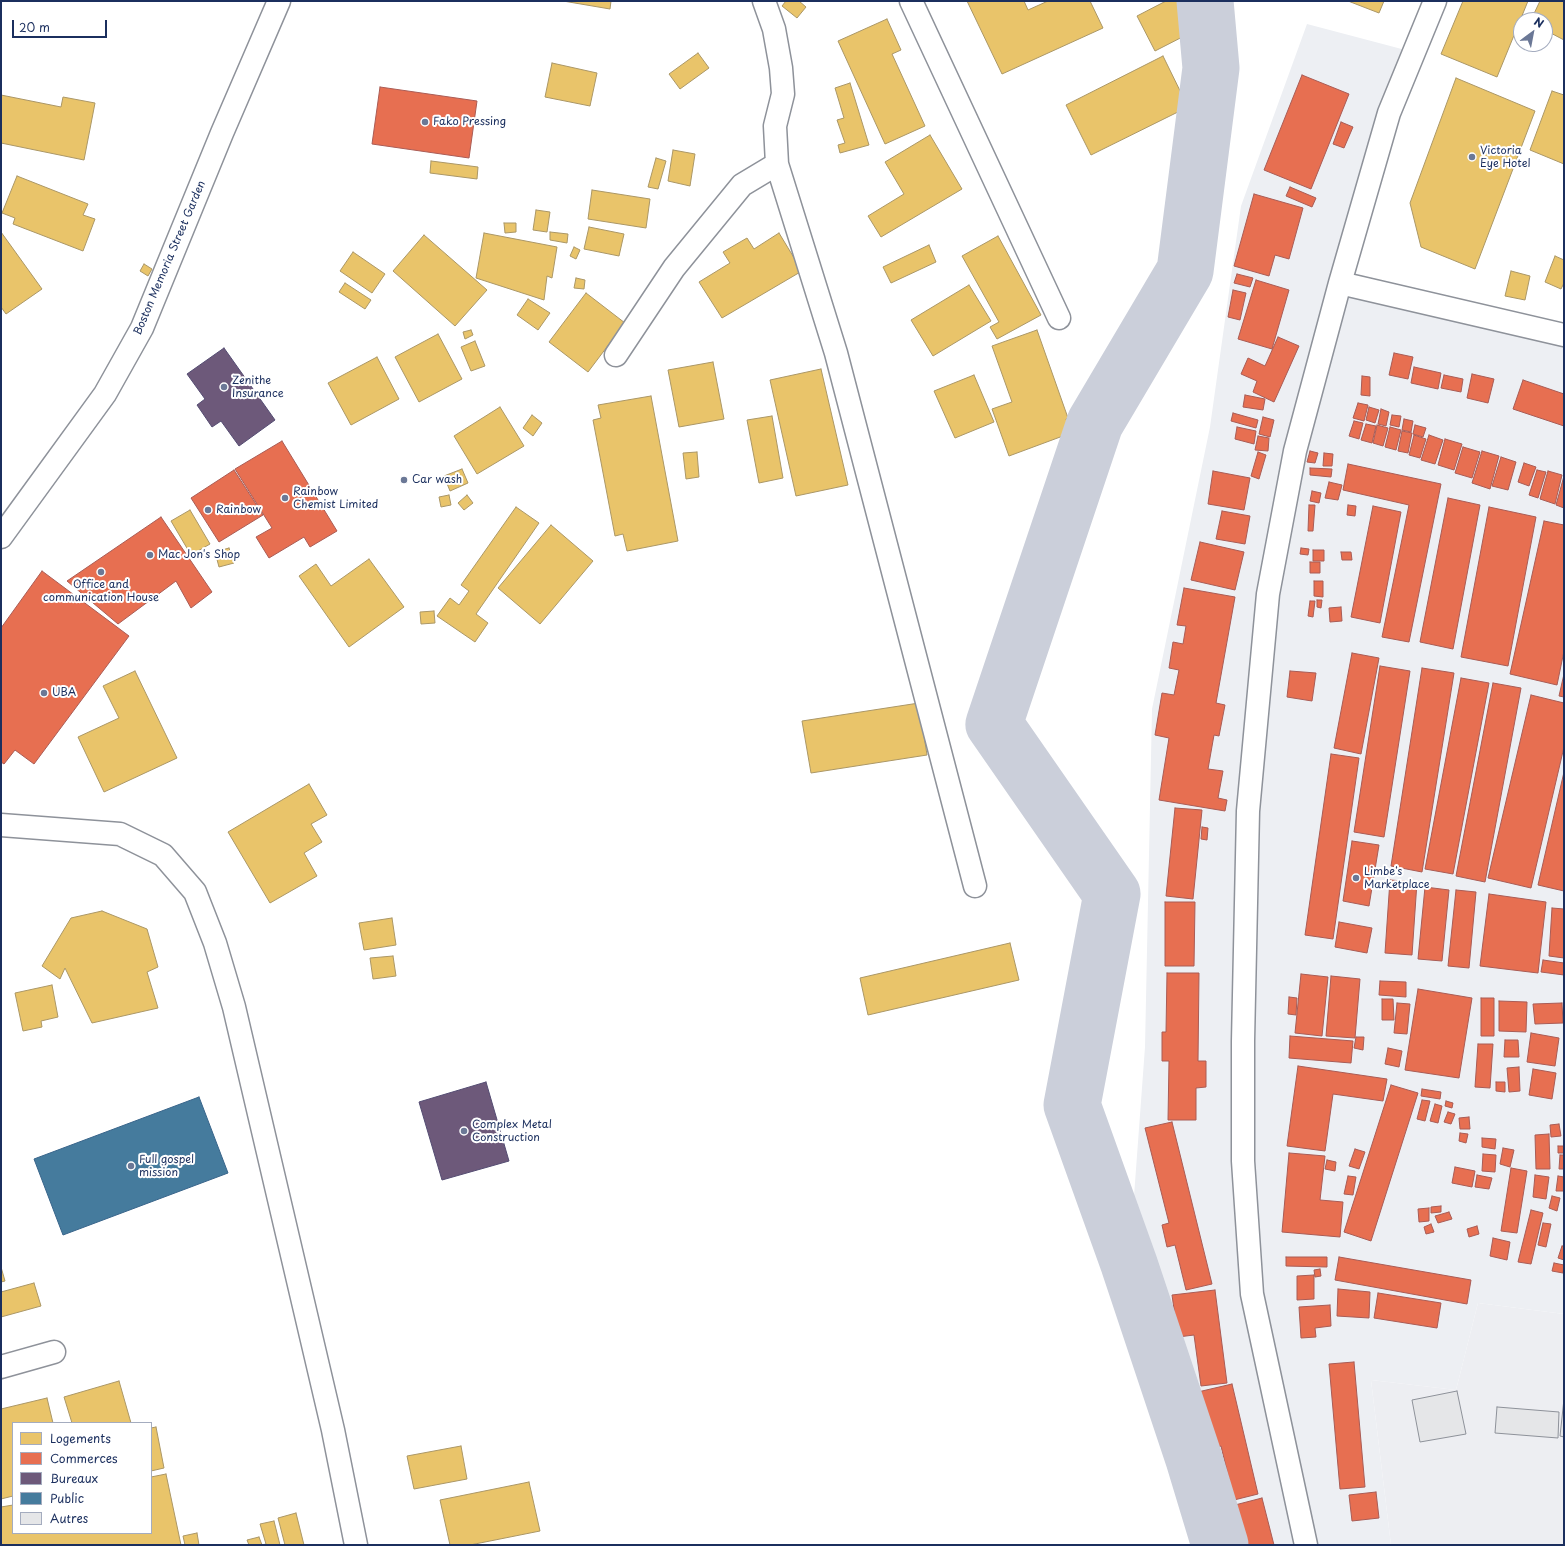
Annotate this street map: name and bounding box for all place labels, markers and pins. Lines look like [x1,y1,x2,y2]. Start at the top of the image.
place label: Fako Pressing [433,115,506,129]
marker: Fako Pressing [420,117,430,127]
place label: Victoria Eye Hotel [1480,144,1530,170]
marker: Victoria Eye Hotel [1467,152,1477,162]
place label: Zenithe Insurance [232,374,284,400]
marker: Zenithe Insurance [219,382,229,392]
place label: Car wash [412,473,462,487]
marker: Car wash [399,475,409,485]
place label: Rainbow Chemist Limited [293,485,378,511]
marker: Rainbow Chemist Limited [280,493,290,503]
place label: Rainbow [216,503,261,517]
marker: Rainbow [203,505,213,515]
place label: Mac Jon's Shop [158,548,240,562]
marker: Mac Jon's Shop [145,550,155,560]
marker: Office and communication House [96,567,106,577]
place label: Office and communication House [43,578,159,604]
place label: UBA [52,686,76,700]
marker: UBA [39,688,49,698]
place label: Limbe's Marketplace [1364,865,1430,891]
marker: Limbe's Marketplace [1351,873,1361,883]
place label: Complex Metal Construction [472,1118,552,1144]
marker: Complex Metal Construction [459,1126,469,1136]
place label: Full gospel mission [139,1153,194,1179]
marker: Full gospel mission [126,1161,136,1171]

